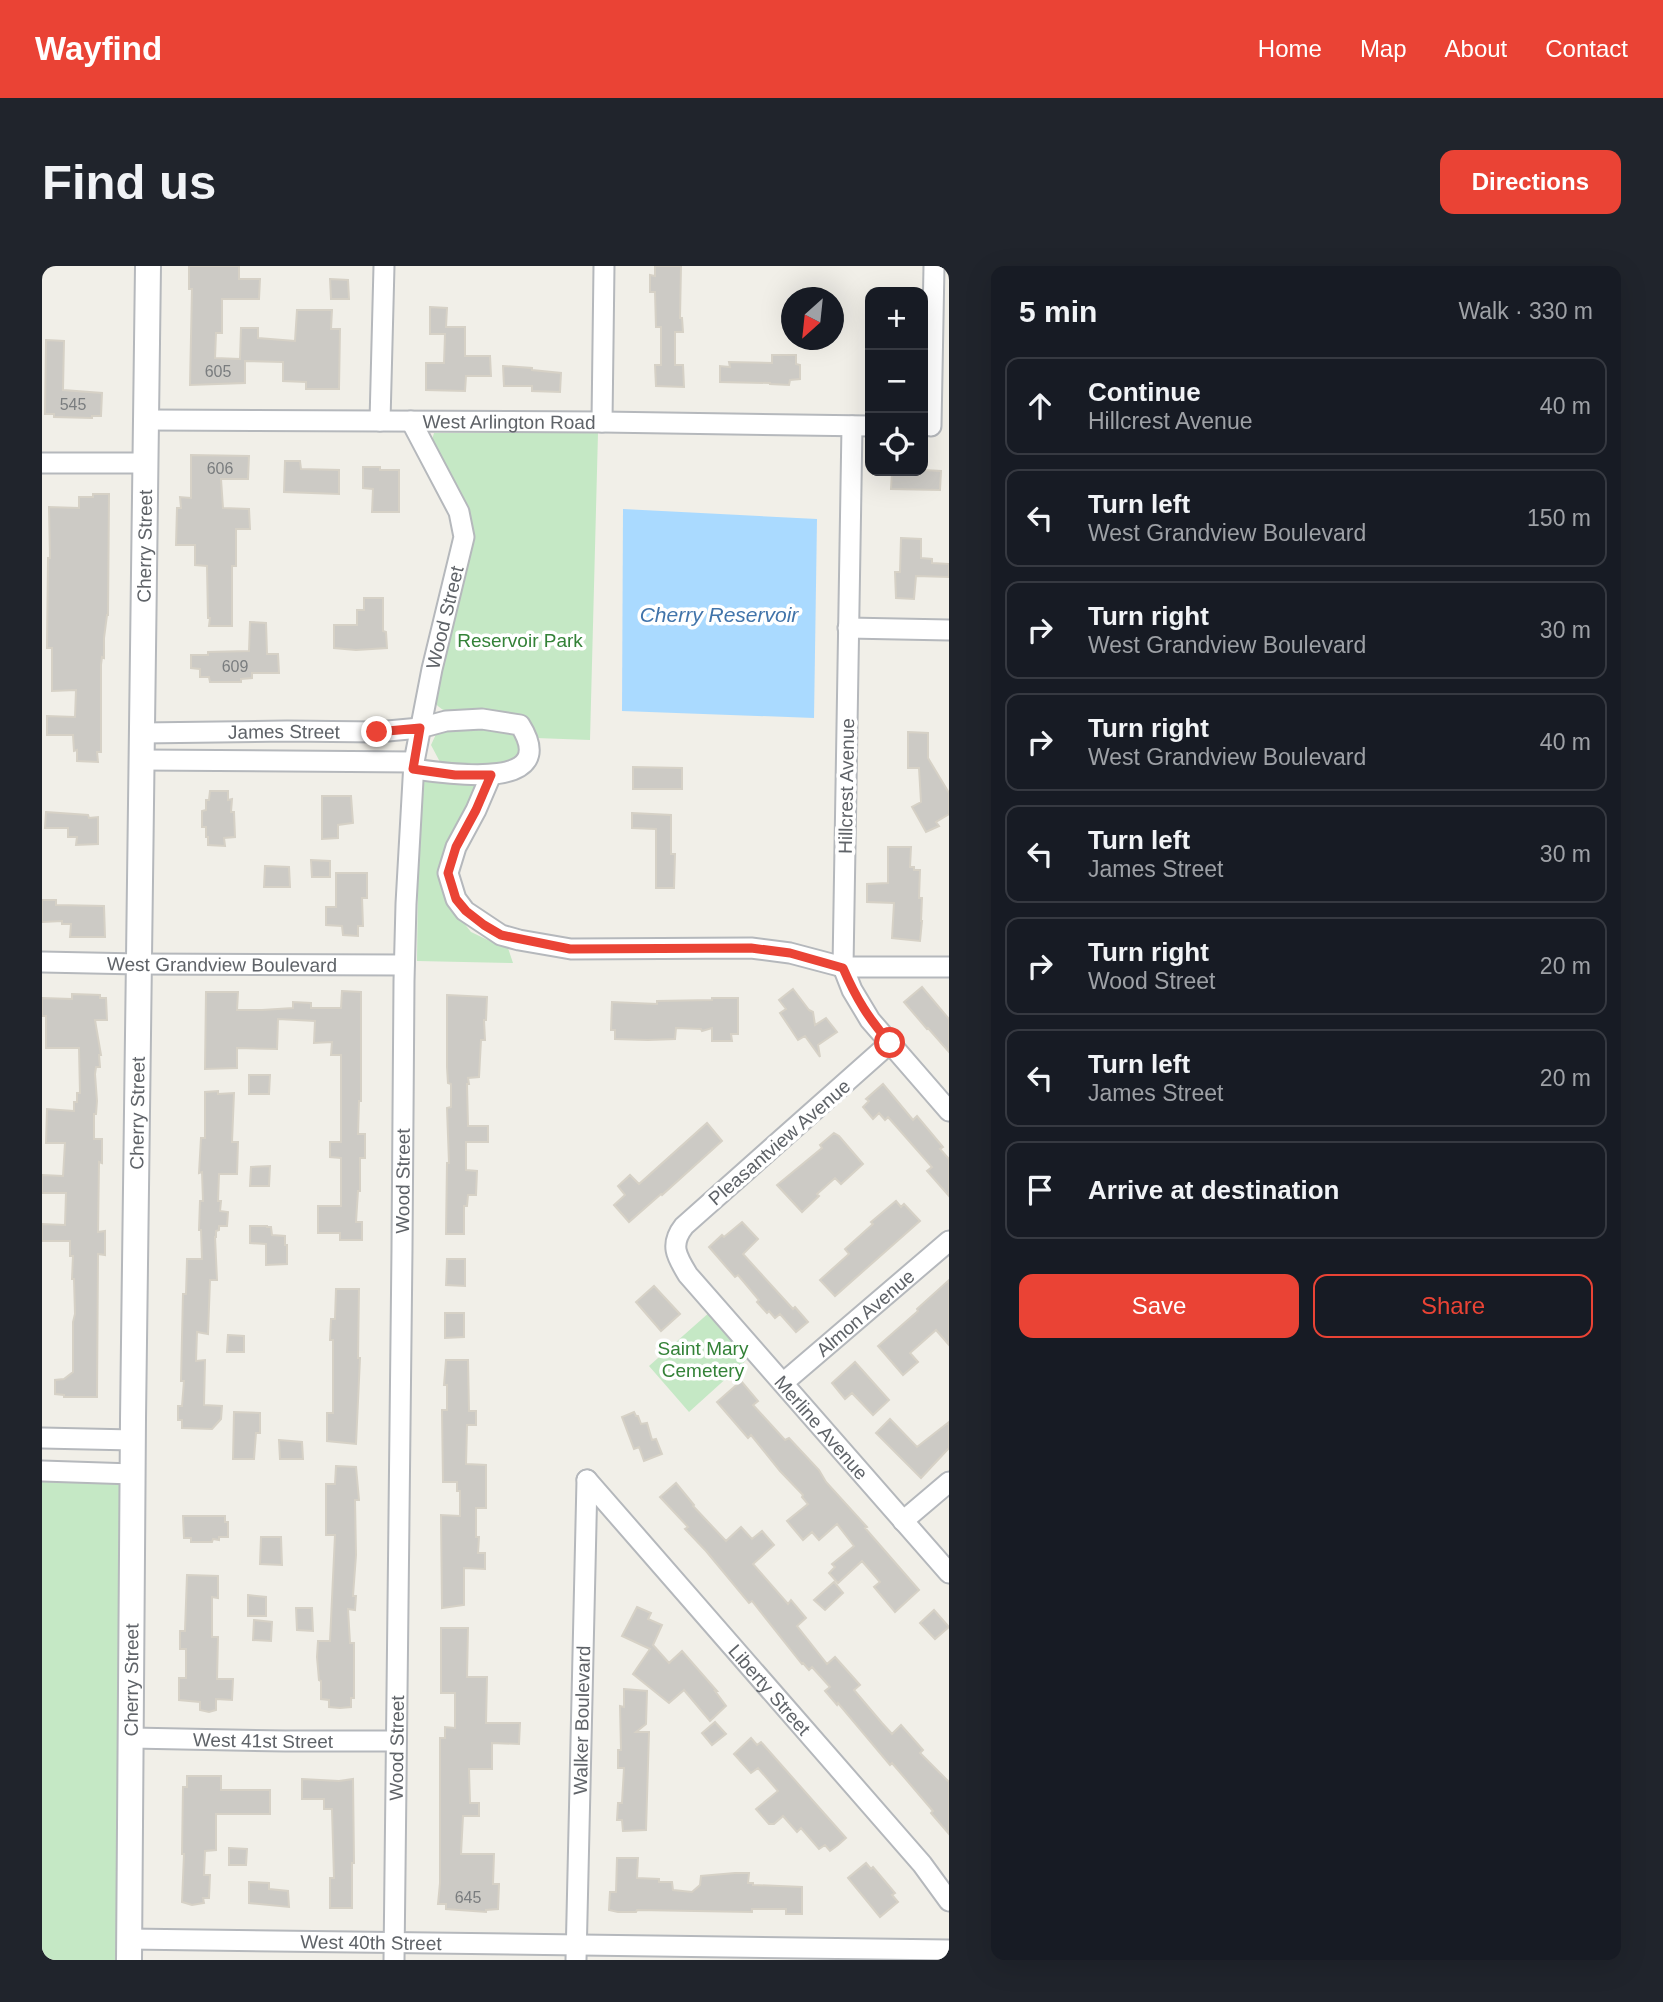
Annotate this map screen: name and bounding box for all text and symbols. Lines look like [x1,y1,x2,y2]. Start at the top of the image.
text: Wayfind [35,30,162,67]
text: Home [1258,35,1322,62]
text: Map [1360,35,1407,62]
text: About [1445,35,1507,62]
text: Contact [1545,35,1628,62]
button: Directions [1440,150,1621,214]
text: Find us [42,155,216,209]
north arrow [781,287,844,350]
map controls [865,287,928,476]
button: + [865,287,928,350]
text: 5 min [1019,295,1097,328]
text: Walk · 330 m [1458,298,1593,324]
button: − [865,350,928,413]
house number: 605 [205,363,231,380]
text: Continue [1088,377,1201,407]
icon: ahead [1021,387,1059,425]
text: 40 m [1540,393,1591,419]
house number: 545 [60,396,86,413]
text: Hillcrest Avenue [1088,408,1253,434]
street label: West Arlington Road [422,411,596,433]
button: locate [865,413,928,476]
house number: 606 [207,460,233,477]
street label: Cherry Street [134,489,156,603]
text: Turn left [1088,489,1190,519]
icon: left [1021,499,1059,537]
text: 150 m [1527,505,1591,531]
text: West Grandview Boulevard [1088,520,1366,546]
street label: Wood Street [422,563,468,671]
text: Turn right [1088,601,1209,631]
water label: Cherry Reservoir [640,603,799,626]
icon: right [1021,611,1059,649]
text: 30 m [1540,617,1591,643]
park label: Reservoir Park [457,630,583,651]
text: West Grandview Boulevard [1088,632,1366,658]
house number: 609 [222,658,248,675]
text: Turn right [1088,713,1209,743]
route end [361,716,392,747]
street label: Hillcrest Avenue [835,718,858,854]
street label: James Street [228,721,341,743]
icon: right [1021,723,1059,761]
text: 40 m [1540,729,1591,755]
text: West Grandview Boulevard [1088,744,1366,770]
text: Turn left [1088,825,1190,855]
icon: left [1021,835,1059,873]
text: 30 m [1540,841,1591,867]
text: James Street [1088,856,1224,882]
text: Turn right [1088,937,1209,967]
icon: right [1021,947,1059,985]
street label: West Grandview Boulevard [107,953,337,976]
text: 20 m [1540,953,1591,979]
text: Wood Street [1088,968,1215,994]
route start [874,1027,905,1058]
text: Turn left [1088,1049,1190,1079]
street label: Cherry Street [126,1056,149,1170]
icon: left [1021,1059,1059,1097]
text: 20 m [1540,1065,1591,1091]
street label: Pleasantview Avenue [704,1075,854,1209]
text: James Street [1088,1080,1224,1106]
street label: Wood Street [392,1128,414,1234]
icon: arrive [1021,1171,1059,1209]
text: Arrive at destination [1088,1175,1339,1205]
street label: Almon Avenue [812,1265,919,1361]
button: Save [1019,1274,1299,1338]
button: Share [1313,1274,1593,1338]
park label: Saint Mary Cemetery [658,1338,749,1381]
street label: Merline Avenue [770,1372,872,1484]
street label: Cherry Street [121,1623,142,1737]
street label: Liberty Street [724,1640,815,1740]
street label: Walker Boulevard [570,1645,594,1795]
street label: Wood Street [386,1695,408,1801]
street label: West 41st Street [193,1729,334,1752]
house number: 645 [455,1889,481,1906]
street label: West 40th Street [300,1931,442,1954]

